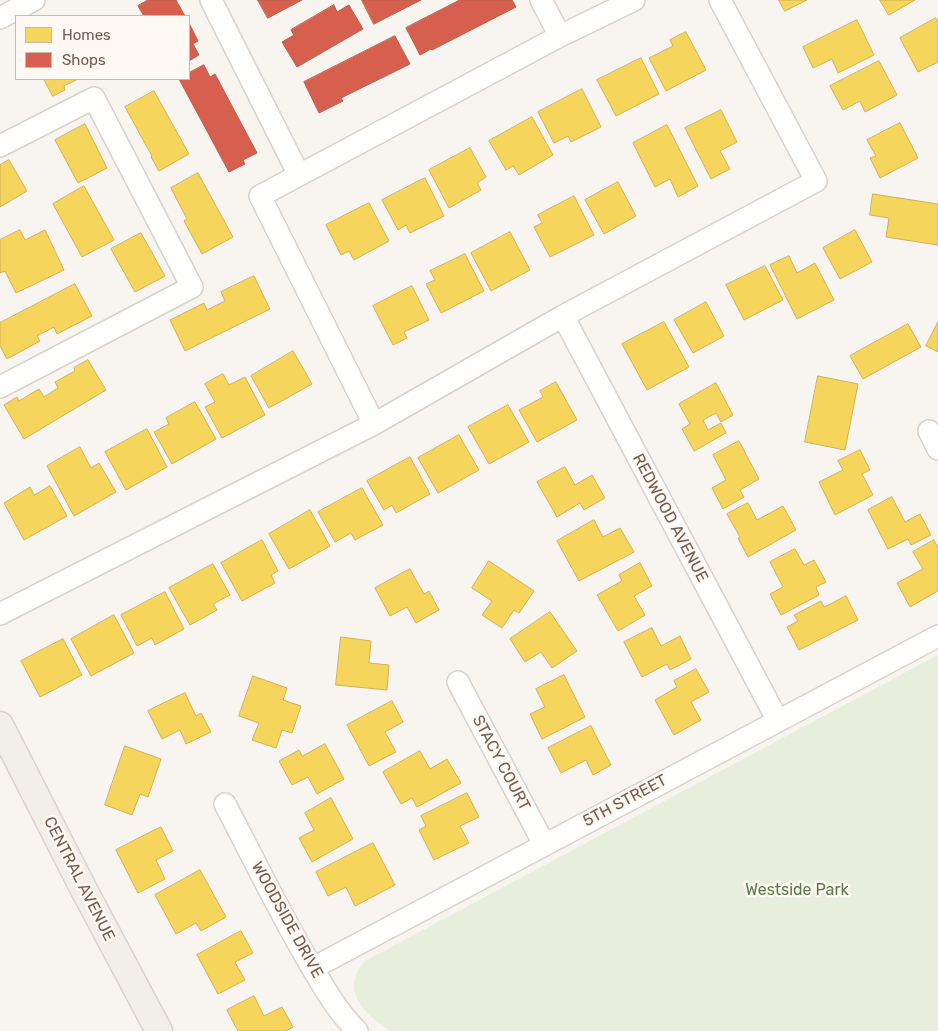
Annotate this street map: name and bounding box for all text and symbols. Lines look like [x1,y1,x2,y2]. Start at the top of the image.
legend [15,15,190,80]
text: Homes [62,26,111,44]
text: Shops [62,51,106,69]
street label: REDWOOD AVENUE [628,451,712,585]
street label: STACY COURT [468,712,534,814]
street label: 5TH STREET [580,771,670,831]
street label: CENTRAL AVENUE [39,814,119,944]
street label: WOODSIDE DRIVE [247,858,327,982]
park label: Westside Park [745,880,849,900]

